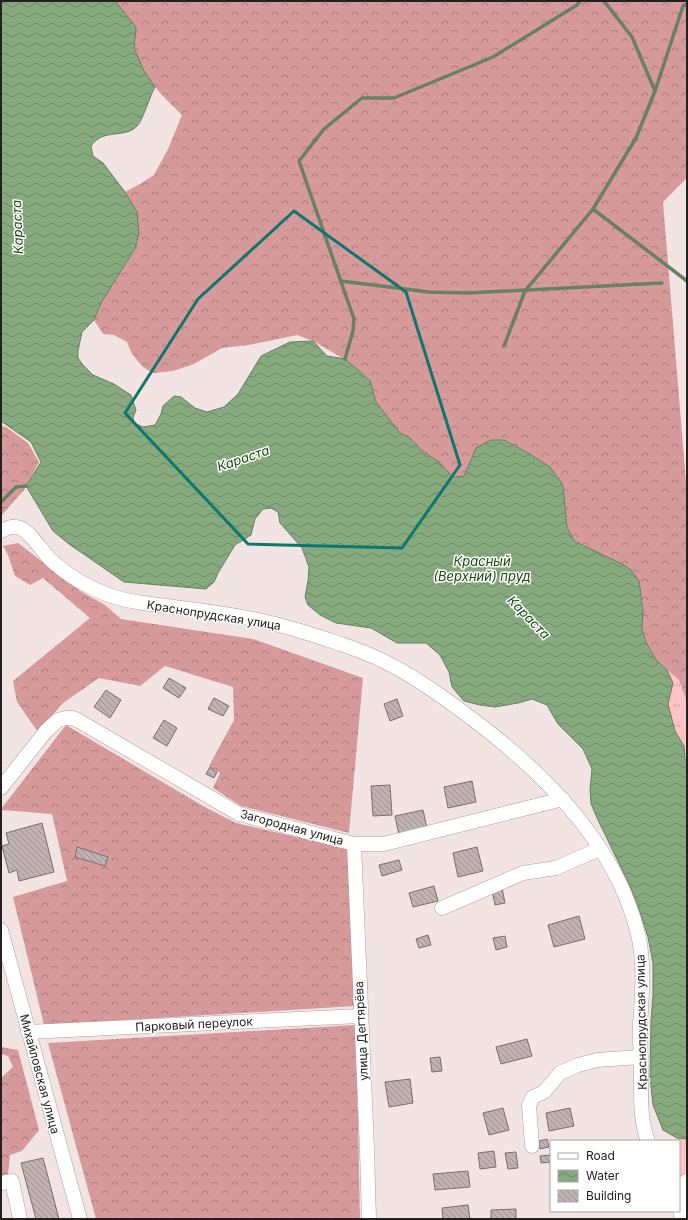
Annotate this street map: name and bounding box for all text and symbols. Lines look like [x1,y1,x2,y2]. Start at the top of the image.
water label: Караста [8,200,26,254]
water label: Караста [215,442,271,474]
water label: Красный (Верхний) пруд [433,553,531,584]
water label: Караста [504,592,554,642]
street label: Краснопрудская улица [146,597,282,633]
street label: Загородная улица [239,806,345,848]
street label: Краснопрудская улица [632,954,650,1090]
street label: улица Дегтярёва [351,981,371,1081]
street label: Михайловская улица [17,1012,63,1136]
street label: Парковый переулок [135,1013,254,1035]
legend [550,1140,680,1212]
text: Road [586,1148,615,1163]
text: Water [586,1168,620,1183]
text: Building [586,1188,631,1203]

